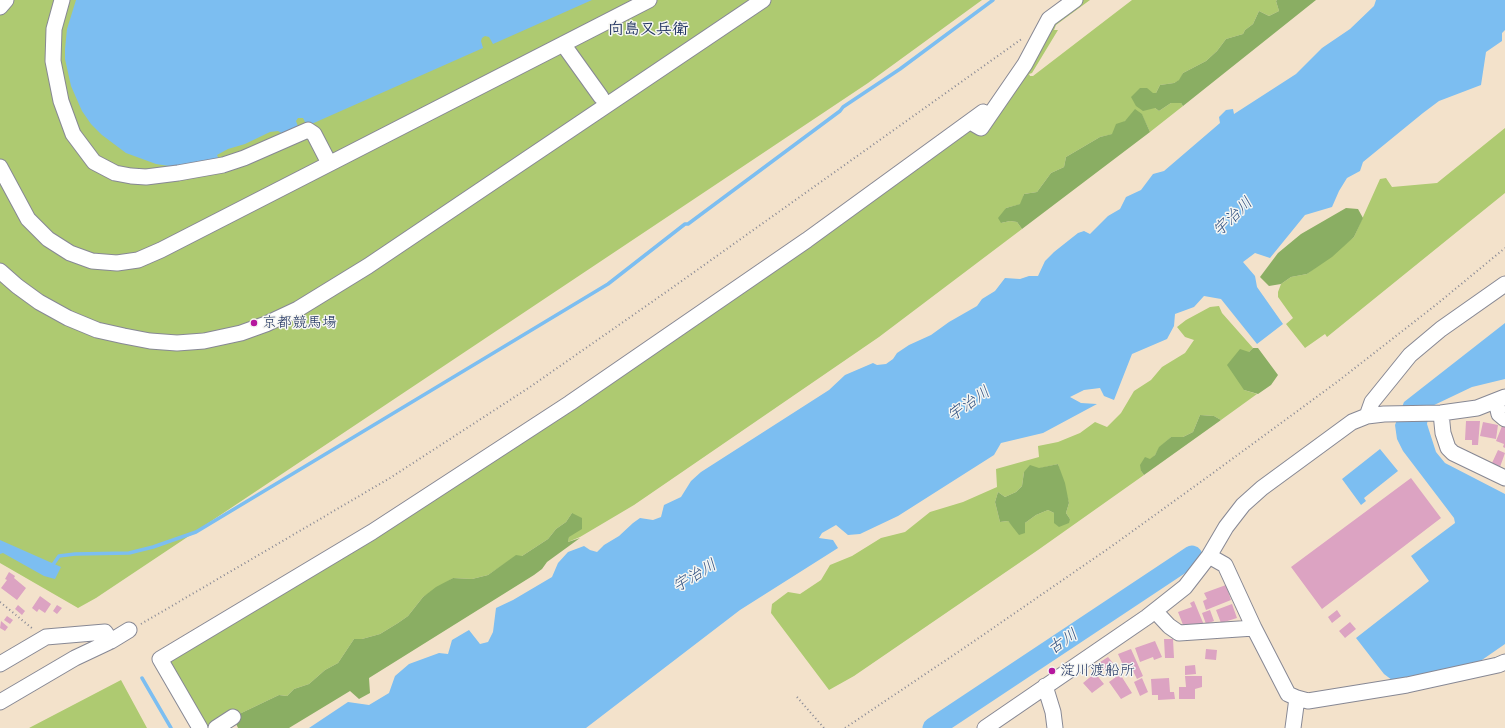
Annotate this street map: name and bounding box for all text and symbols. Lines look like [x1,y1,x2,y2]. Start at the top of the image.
district label: 向島又兵衛 [608,20,688,40]
water label: 宇治川 [1209,193,1257,241]
place label: 京都競馬場 [262,314,337,332]
marker: 京都競馬場 [249,318,259,328]
water label: 宇治川 [944,382,994,426]
water label: 宇治川 [669,555,721,597]
water label: 古川 [1044,625,1082,659]
place label: 淀川渡船所 [1060,662,1135,680]
marker: 淀川渡船所 [1047,666,1057,676]

